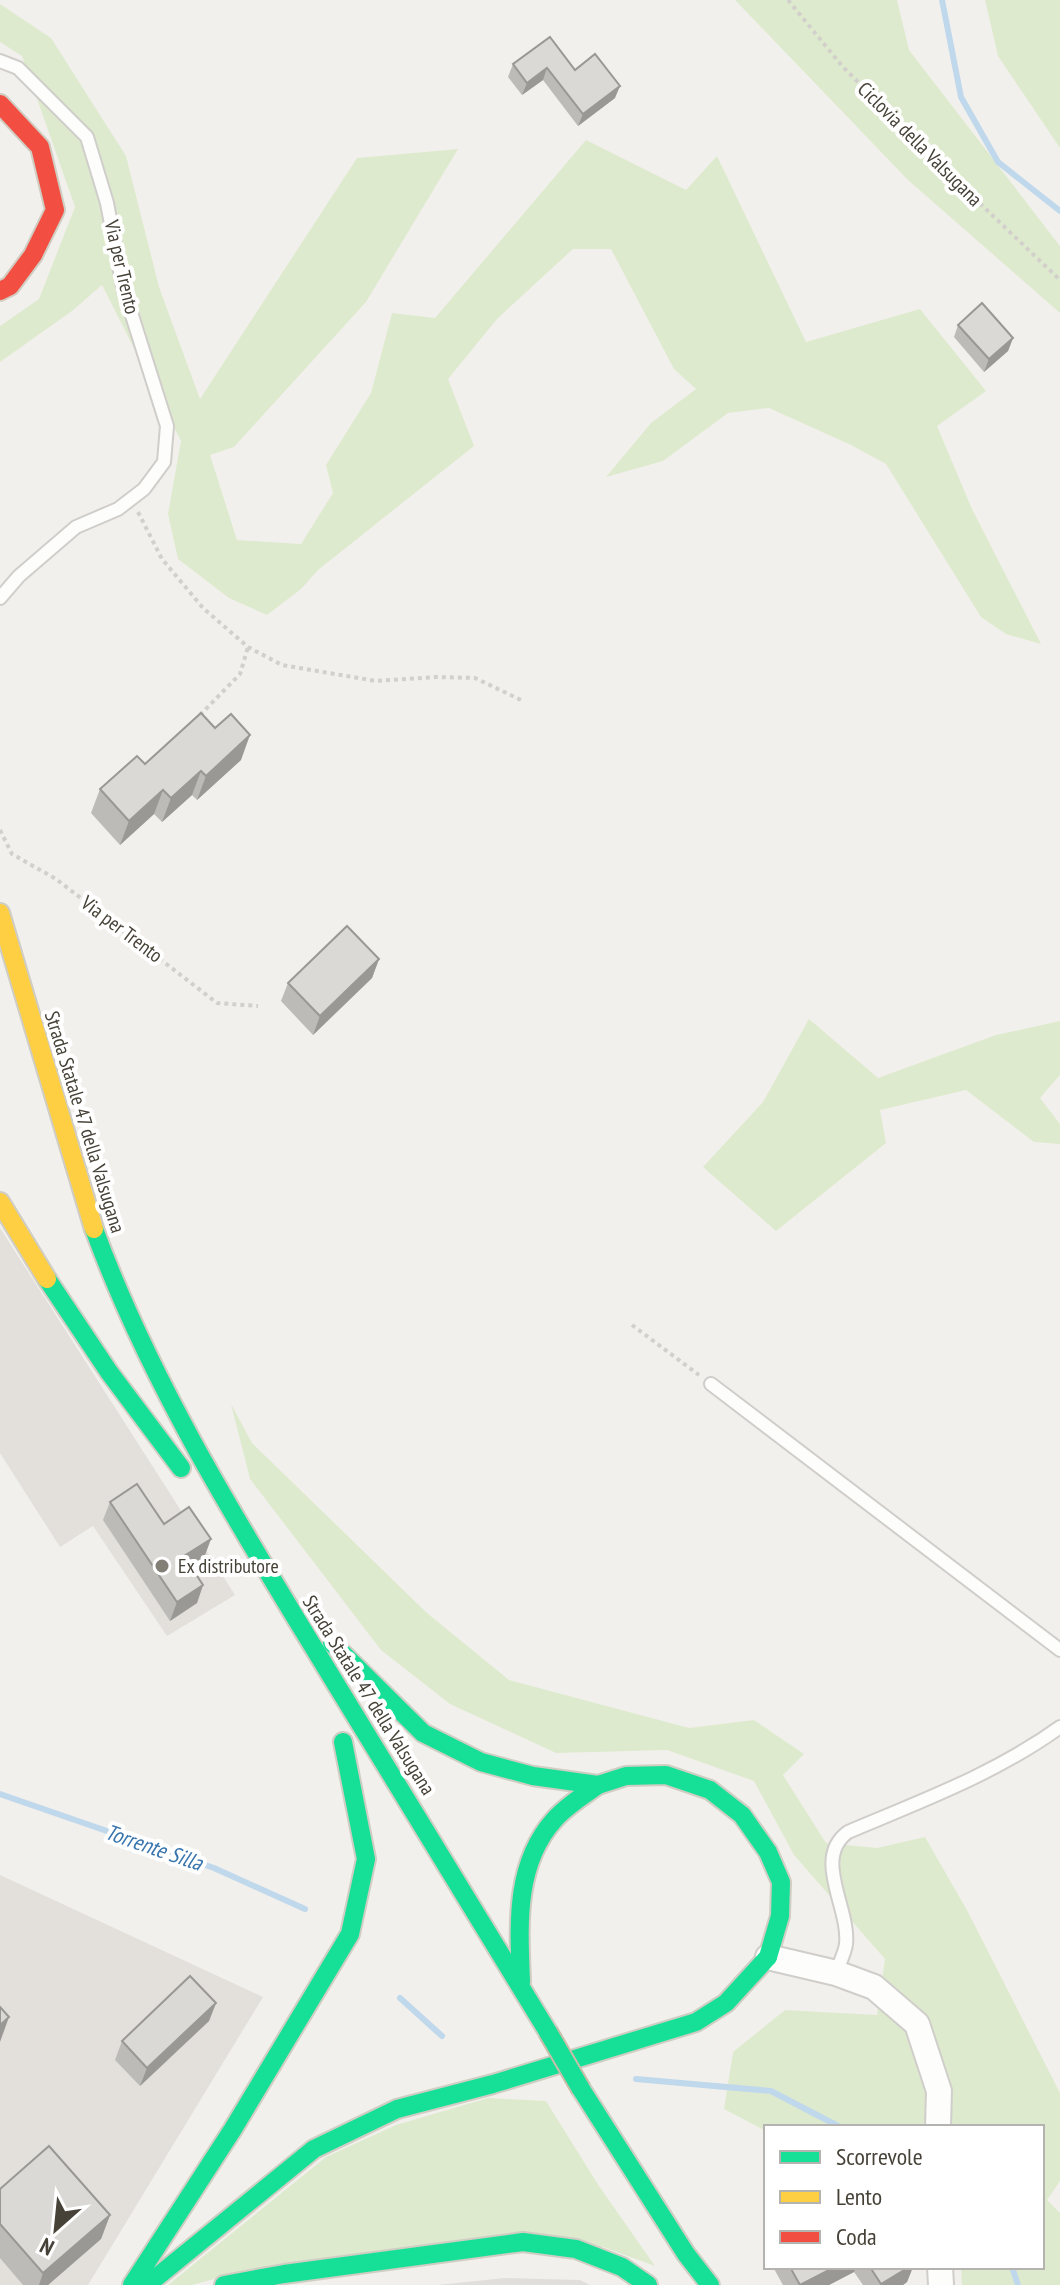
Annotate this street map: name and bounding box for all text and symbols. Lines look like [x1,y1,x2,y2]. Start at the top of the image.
street label: Ciclovia della Valsugana [852,76,988,212]
street label: Via per Trento [98,216,145,317]
street label: Via per Trento [75,889,168,968]
street label: Strada Statale 47 della Valsugana [39,1008,131,1236]
place label: Ex distributore [178,1553,279,1579]
marker: Ex distributore [153,1557,171,1575]
street label: Strada Statale 47 della Valsugana [297,1590,441,1800]
water label: Torrente Silla [102,1817,207,1877]
legend [764,2125,1044,2269]
text: Scorrevole [836,2141,923,2172]
text: Lento [836,2181,882,2212]
north arrow [16,2189,96,2269]
text: Coda [836,2221,877,2252]
text: N [35,2232,59,2262]

